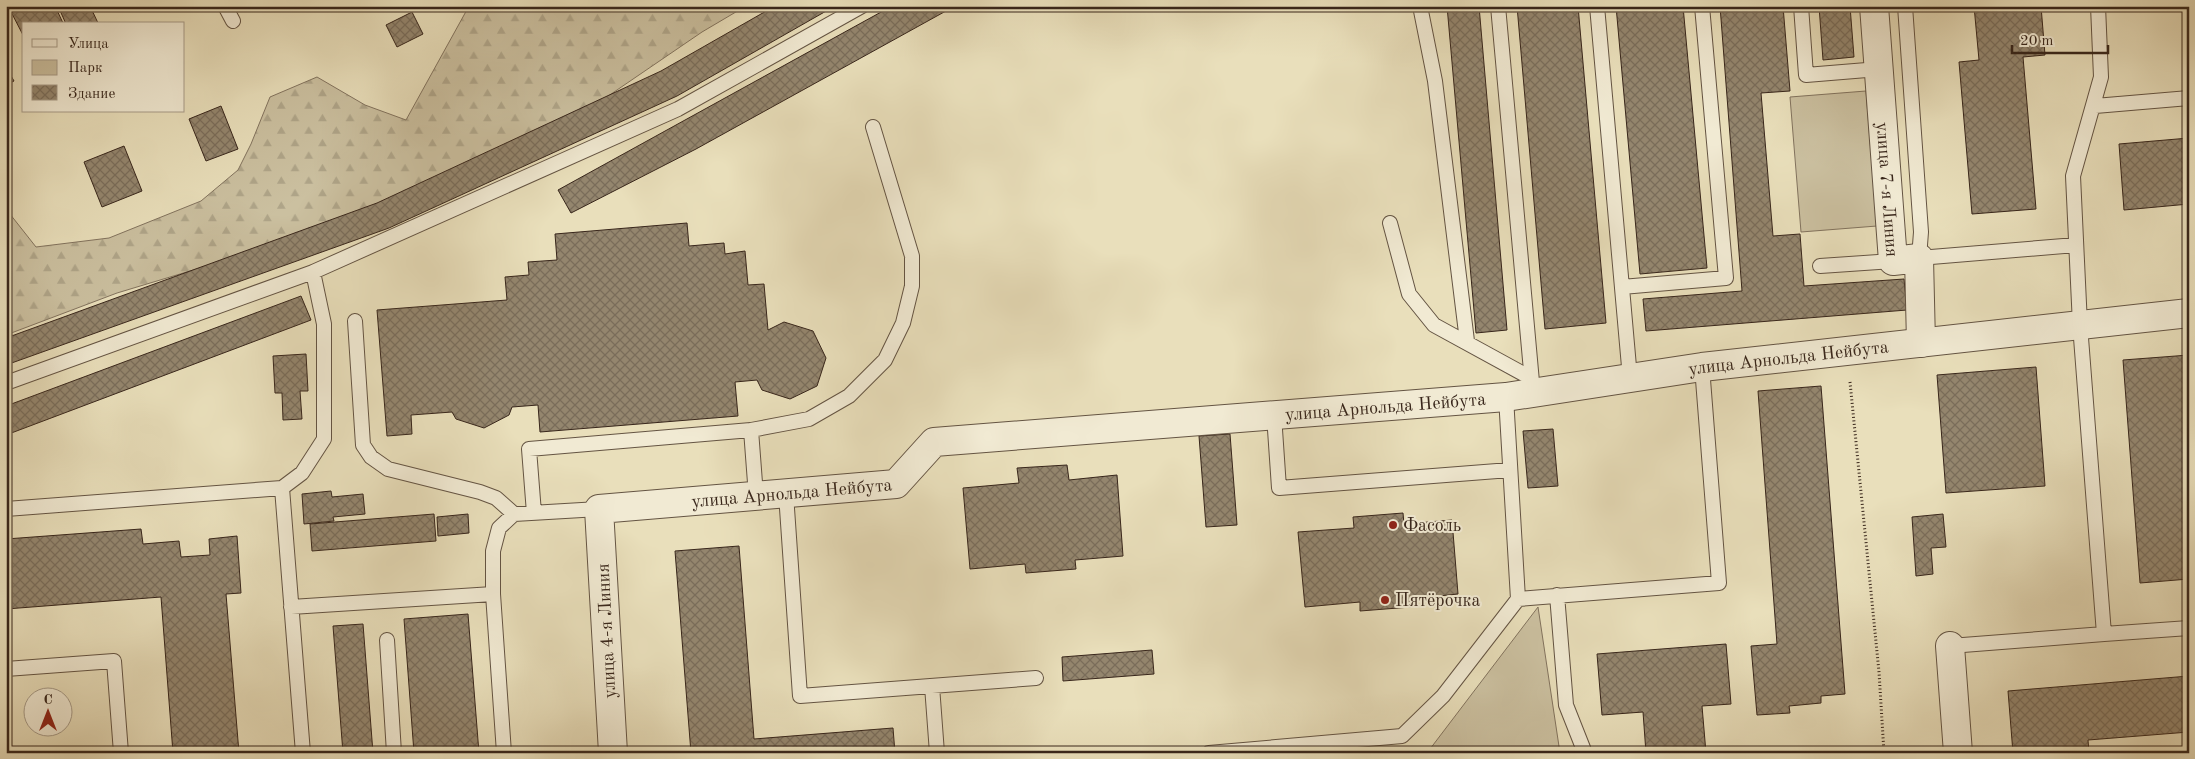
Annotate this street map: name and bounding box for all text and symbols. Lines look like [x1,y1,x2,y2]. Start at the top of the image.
legend [22,22,185,112]
scale bar [2012,22,2109,54]
text: 20 m [2020,34,2054,49]
text: Улица [68,37,109,52]
text: Парк [68,61,103,76]
text: Здание [68,87,115,102]
street label: улица 7-я Линия [1873,121,1901,258]
street label: улица Арнольда Нейбута [1687,338,1890,379]
street label: улица Арнольда Нейбута [1285,391,1487,424]
street label: улица Арнольда Нейбута [691,476,893,511]
place label: Фасоль [1403,517,1461,535]
marker: Фасоль [1387,519,1399,531]
street label: улица 4-я Линия [594,563,620,699]
place label: Пятёрочка [1395,592,1481,610]
marker: Пятёрочка [1379,594,1391,606]
north arrow [22,686,72,736]
text: С [43,693,53,707]

